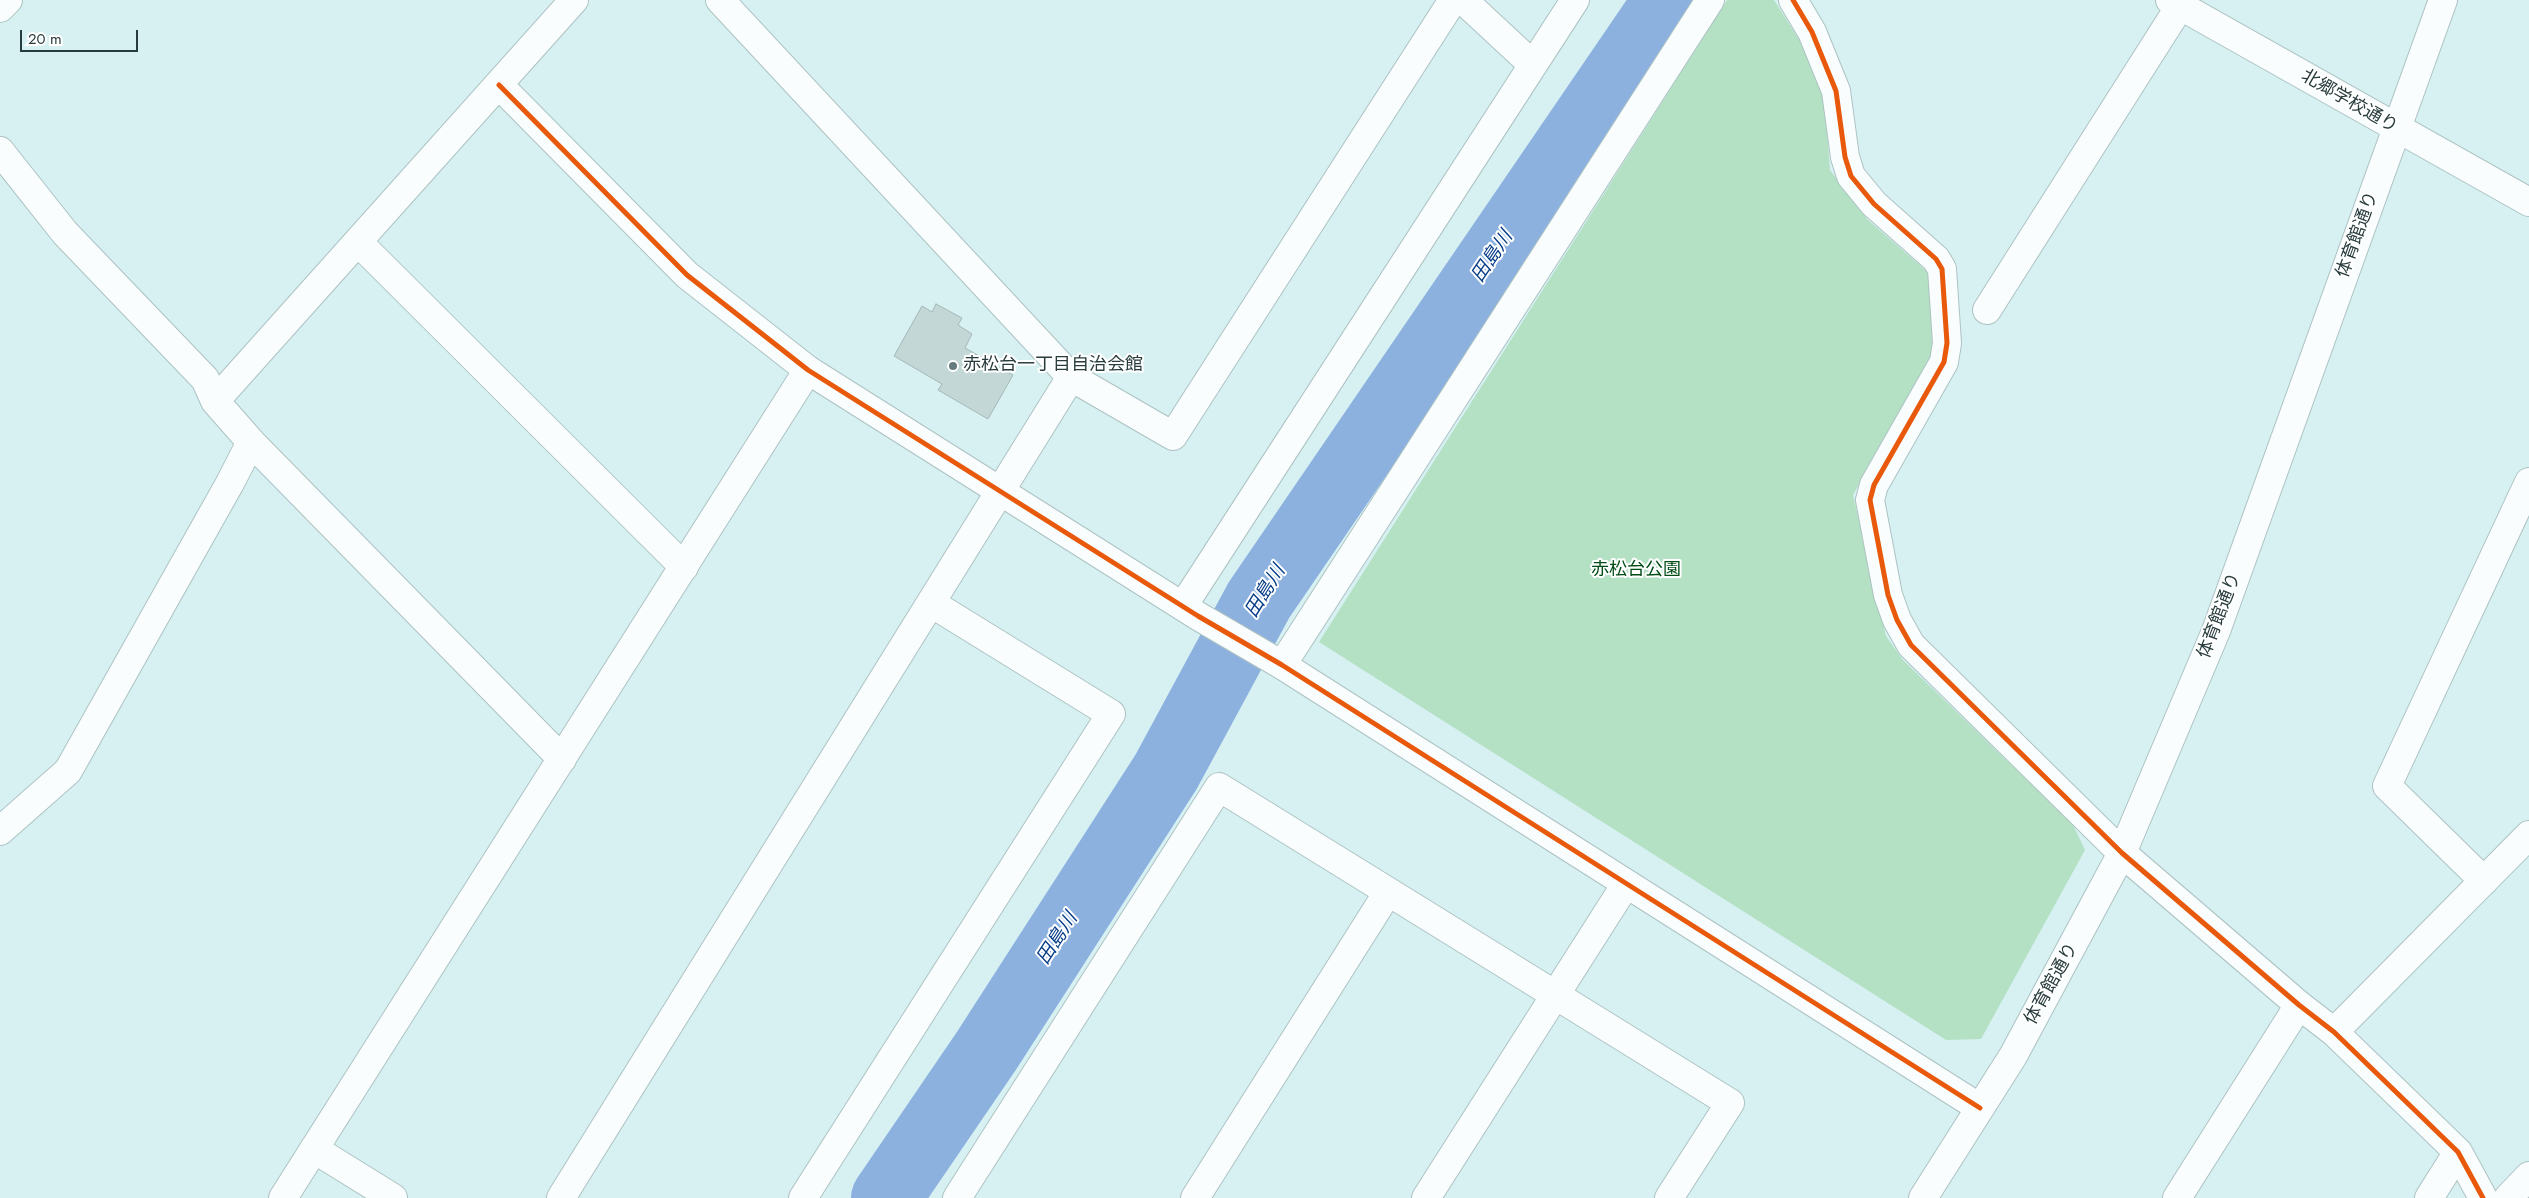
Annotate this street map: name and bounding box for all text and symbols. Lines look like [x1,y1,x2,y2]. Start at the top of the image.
scale bar [22,20,140,52]
text: 20 m [28,28,62,50]
street label: 北郷学校通り [2297,66,2401,138]
street label: 体育館通り [2332,189,2384,281]
water label: 田島川 [1468,227,1518,287]
place label: 赤松台一丁目自治会館 [963,355,1143,377]
marker: 赤松台一丁目自治会館 [947,360,959,372]
park label: 赤松台公園 [1591,560,1681,582]
water label: 田島川 [1241,562,1291,622]
street label: 体育館通り [2194,570,2246,662]
water label: 田島川 [1033,909,1083,969]
street label: 体育館通り [2021,939,2083,1029]

